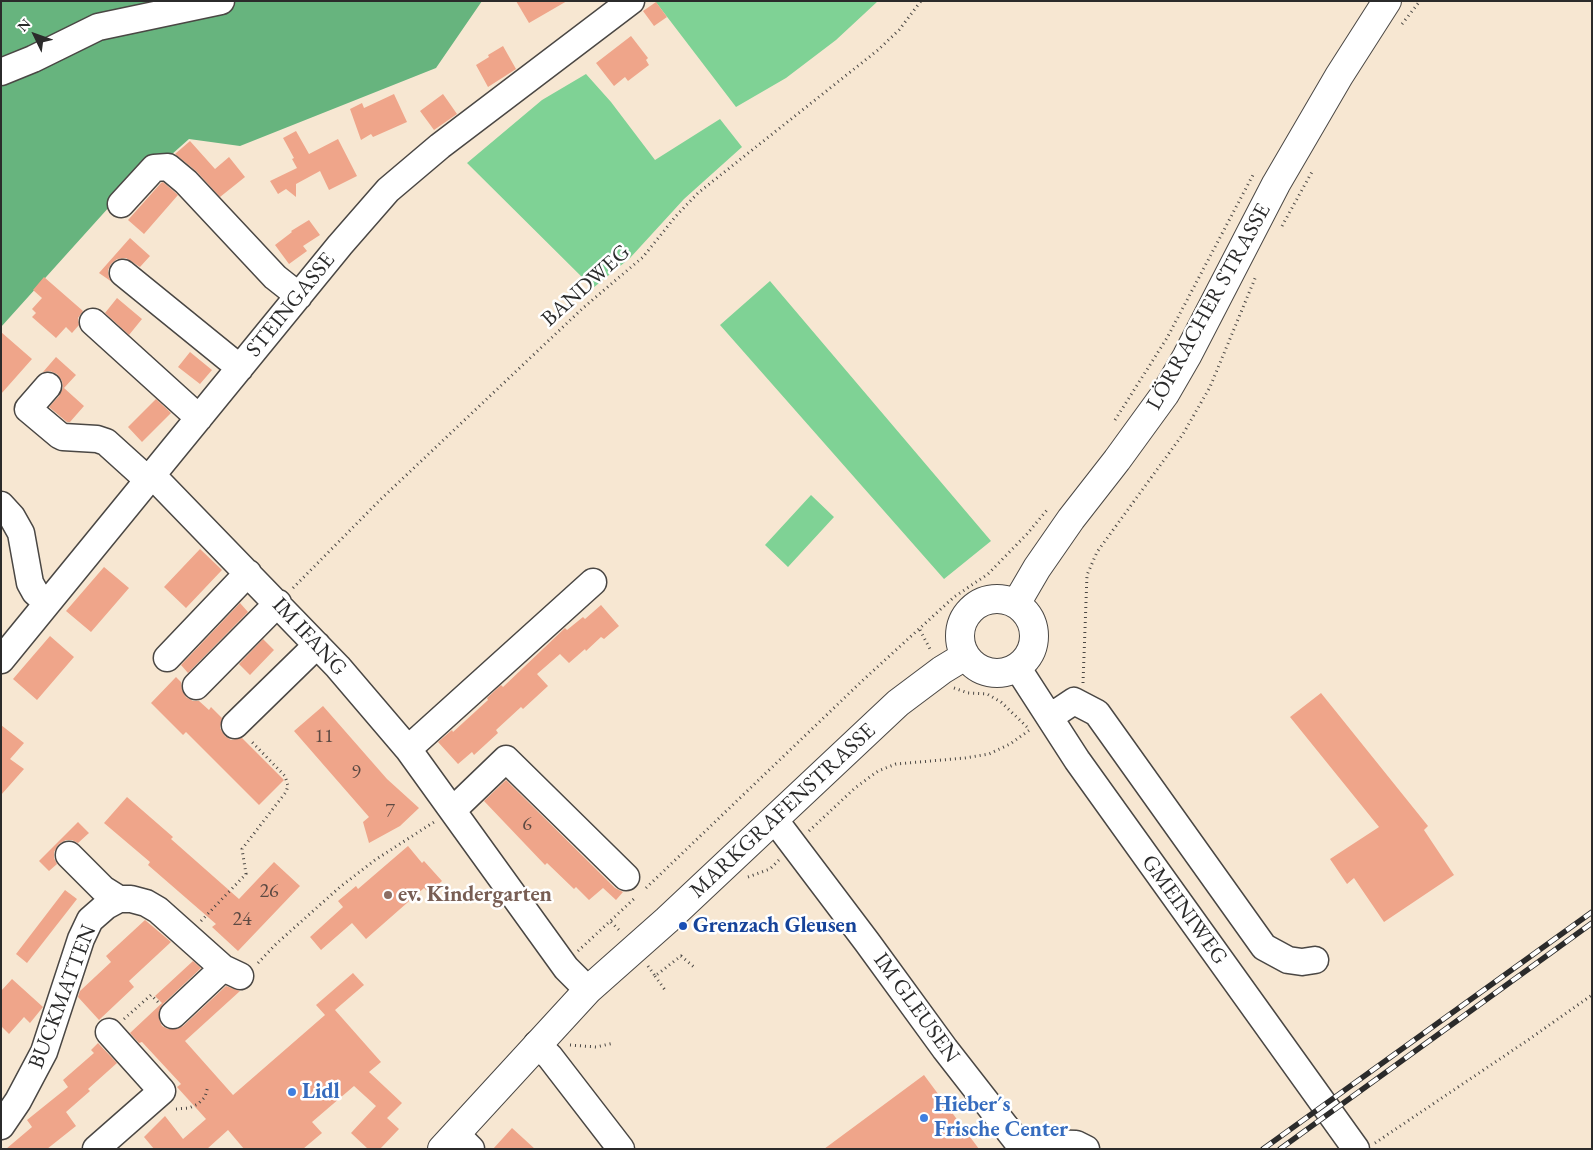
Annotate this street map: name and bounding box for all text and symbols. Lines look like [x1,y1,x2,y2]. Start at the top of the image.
north arrow [10,10,60,60]
text: N [13,15,34,35]
street label: LÖRRACHER STRASSE [1141,199,1277,415]
street label: BANDWEG [536,239,636,333]
street label: STEINGASSE [241,248,341,362]
street label: IM IFANG [266,592,352,682]
street label: MARKGRAFENSTRASSE [685,718,881,904]
house number: 11 [314,725,334,749]
house number: 9 [351,761,361,785]
house number: 7 [385,800,395,824]
house number: 6 [522,813,532,837]
street label: GMEINIWEG [1135,850,1233,970]
house number: 26 [259,880,279,904]
place label: ev. Kindergarten [398,882,552,908]
marker: ev. Kindergarten [382,889,394,901]
house number: 24 [232,908,252,932]
place label: Grenzach Gleusen [693,913,857,939]
marker: Grenzach Gleusen [677,920,689,932]
street label: BUCKMATTEN [23,921,103,1073]
street label: IM GLEUSEN [867,948,965,1068]
place label: Lidl [302,1079,340,1105]
marker: Lidl [286,1086,298,1098]
place label: Hieber´s Frische Center [934,1092,1068,1144]
marker: Hieber´s Frische Center [918,1112,930,1124]

